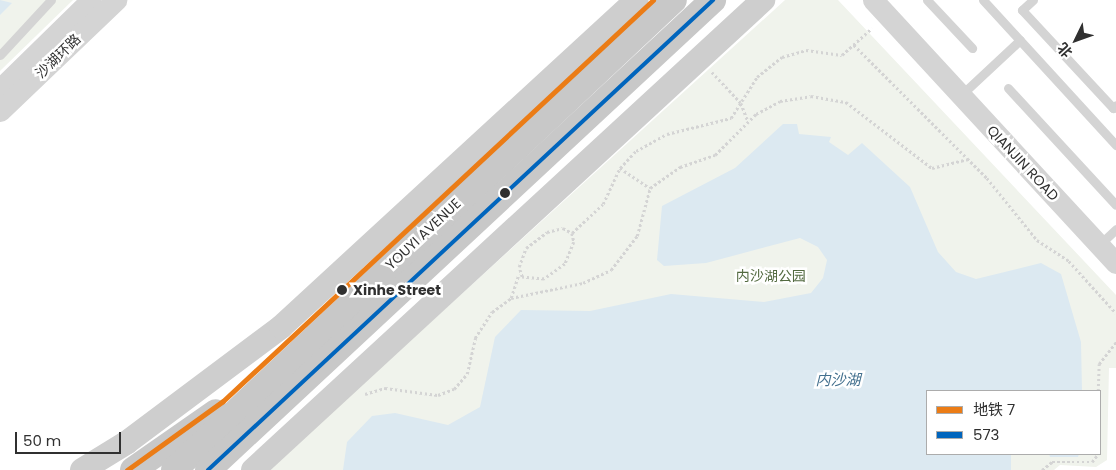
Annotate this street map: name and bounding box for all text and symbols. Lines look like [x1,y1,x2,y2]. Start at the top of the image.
north arrow [1051,15,1101,65]
street label: 沙湖环路 [32,31,84,81]
text: 北 [1053,38,1077,62]
street label: QIANJIN ROAD [984,122,1062,204]
unlabelled marker [500,188,510,198]
street label: YOUYI AVENUE [382,195,464,273]
park label: 内沙湖公园 [736,268,806,284]
place label: Xinhe Street [353,282,441,298]
marker: Xinhe Street [335,283,349,297]
water label: 内沙湖 [816,371,860,389]
legend [926,390,1101,455]
text: 地铁 7 [973,399,1015,420]
scale bar [18,422,124,454]
text: 573 [973,424,999,445]
text: 50 m [23,430,61,451]

